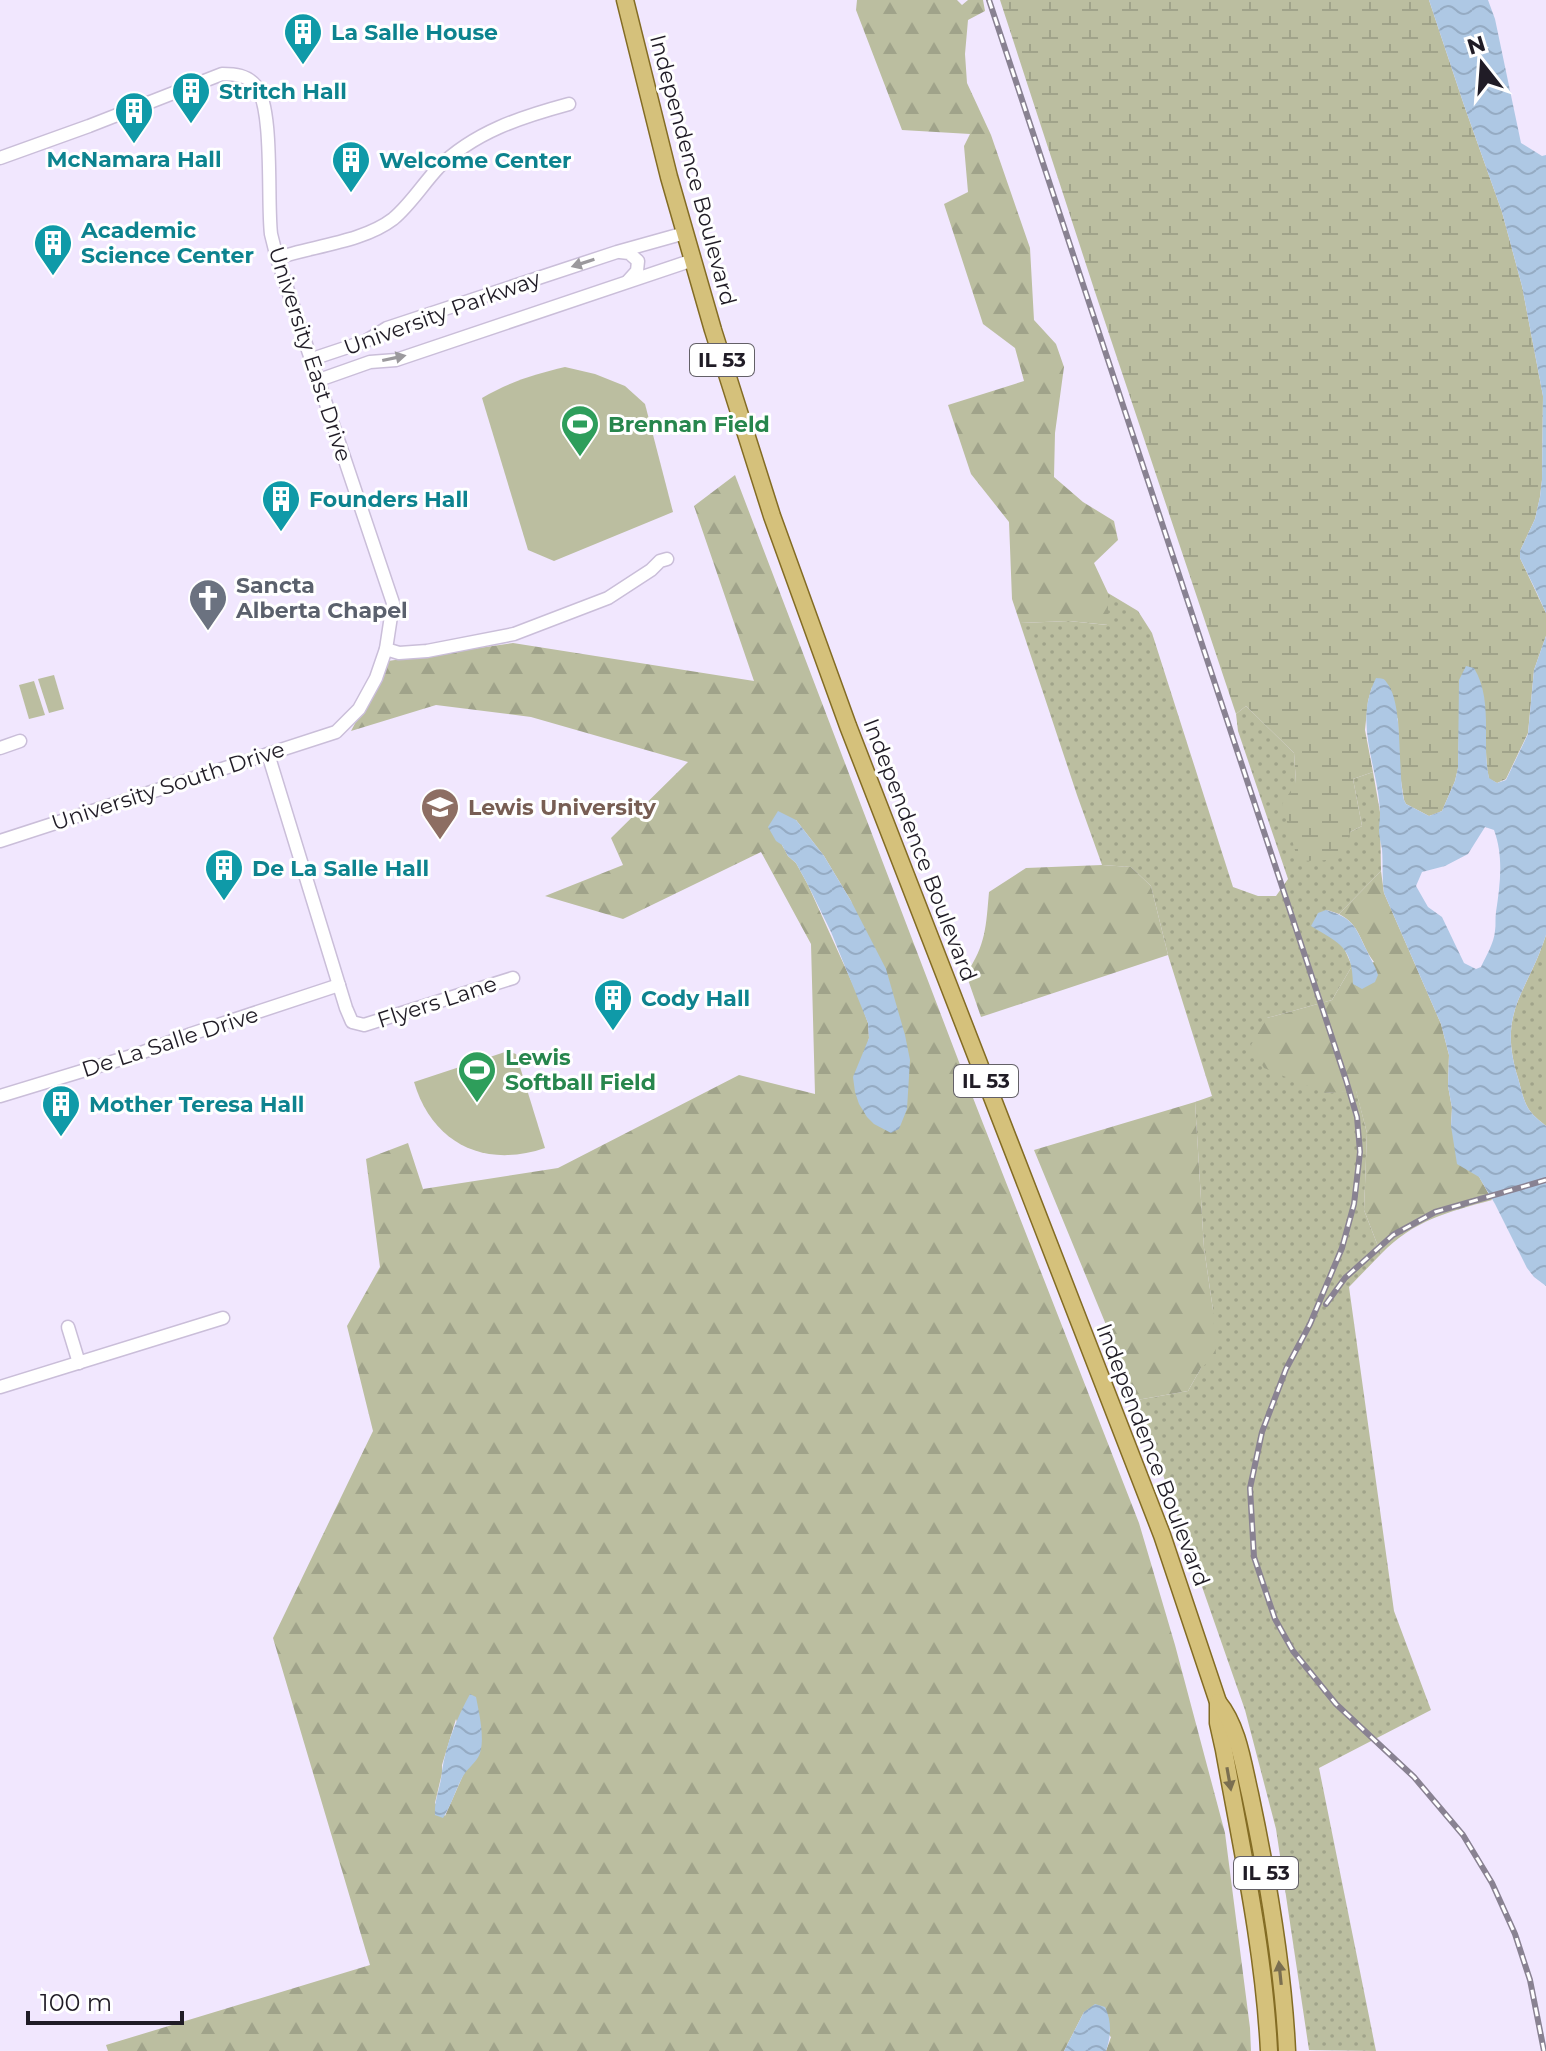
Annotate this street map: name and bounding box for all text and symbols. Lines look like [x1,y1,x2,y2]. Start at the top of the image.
building icon: La Salle House [282,11,324,66]
place label: La Salle House [331,19,498,46]
north arrow [1442,24,1522,104]
text: N [1464,30,1489,61]
street label: Independence Boulevard [644,32,742,308]
building icon: Stritch Hall [170,70,212,125]
place label: Stritch Hall [219,78,347,105]
building icon: McNamara Hall [113,90,155,145]
building icon: Welcome Center [330,139,372,194]
place label: McNamara Hall [46,146,222,173]
place label: Welcome Center [379,147,572,174]
place label: Academic Science Center [80,217,254,269]
building icon: Academic Science Center [32,222,74,277]
street label: University East Drive [262,243,358,465]
one-way arrow [571,257,595,269]
street label: University Parkway [340,265,544,361]
road number: IL 53 [690,344,754,376]
one-way arrow [381,352,406,364]
sports icon: Brennan Field [559,403,601,458]
place label: Brennan Field [608,411,770,438]
building icon: Founders Hall [260,478,302,533]
place label: Founders Hall [309,486,469,513]
place label: Sancta Alberta Chapel [235,572,408,624]
church icon: Sancta Alberta Chapel [187,577,229,632]
street label: Independence Boulevard [857,715,983,985]
street label: University South Drive [48,736,288,836]
school or university icon: Lewis University [419,786,461,841]
place label: Lewis University [468,794,657,821]
building icon: De La Salle Hall [203,847,245,902]
place label: De La Salle Hall [252,855,429,882]
street label: Flyers Lane [374,970,500,1034]
building icon: Cody Hall [592,977,634,1032]
place label: Cody Hall [641,985,750,1012]
street label: De La Salle Drive [78,1001,262,1083]
place label: Lewis Softball Field [505,1044,656,1096]
sports icon: Lewis Softball Field [456,1049,498,1104]
road number: IL 53 [954,1065,1018,1097]
building icon: Mother Teresa Hall [40,1083,82,1138]
place label: Mother Teresa Hall [89,1091,304,1118]
street label: Independence Boulevard [1090,1320,1216,1590]
one-way arrow [1224,1767,1236,1792]
road number: IL 53 [1234,1857,1298,1889]
one-way arrow [1273,1960,1286,1985]
scale bar [28,1975,182,2025]
text: 100 m [40,1988,112,2017]

